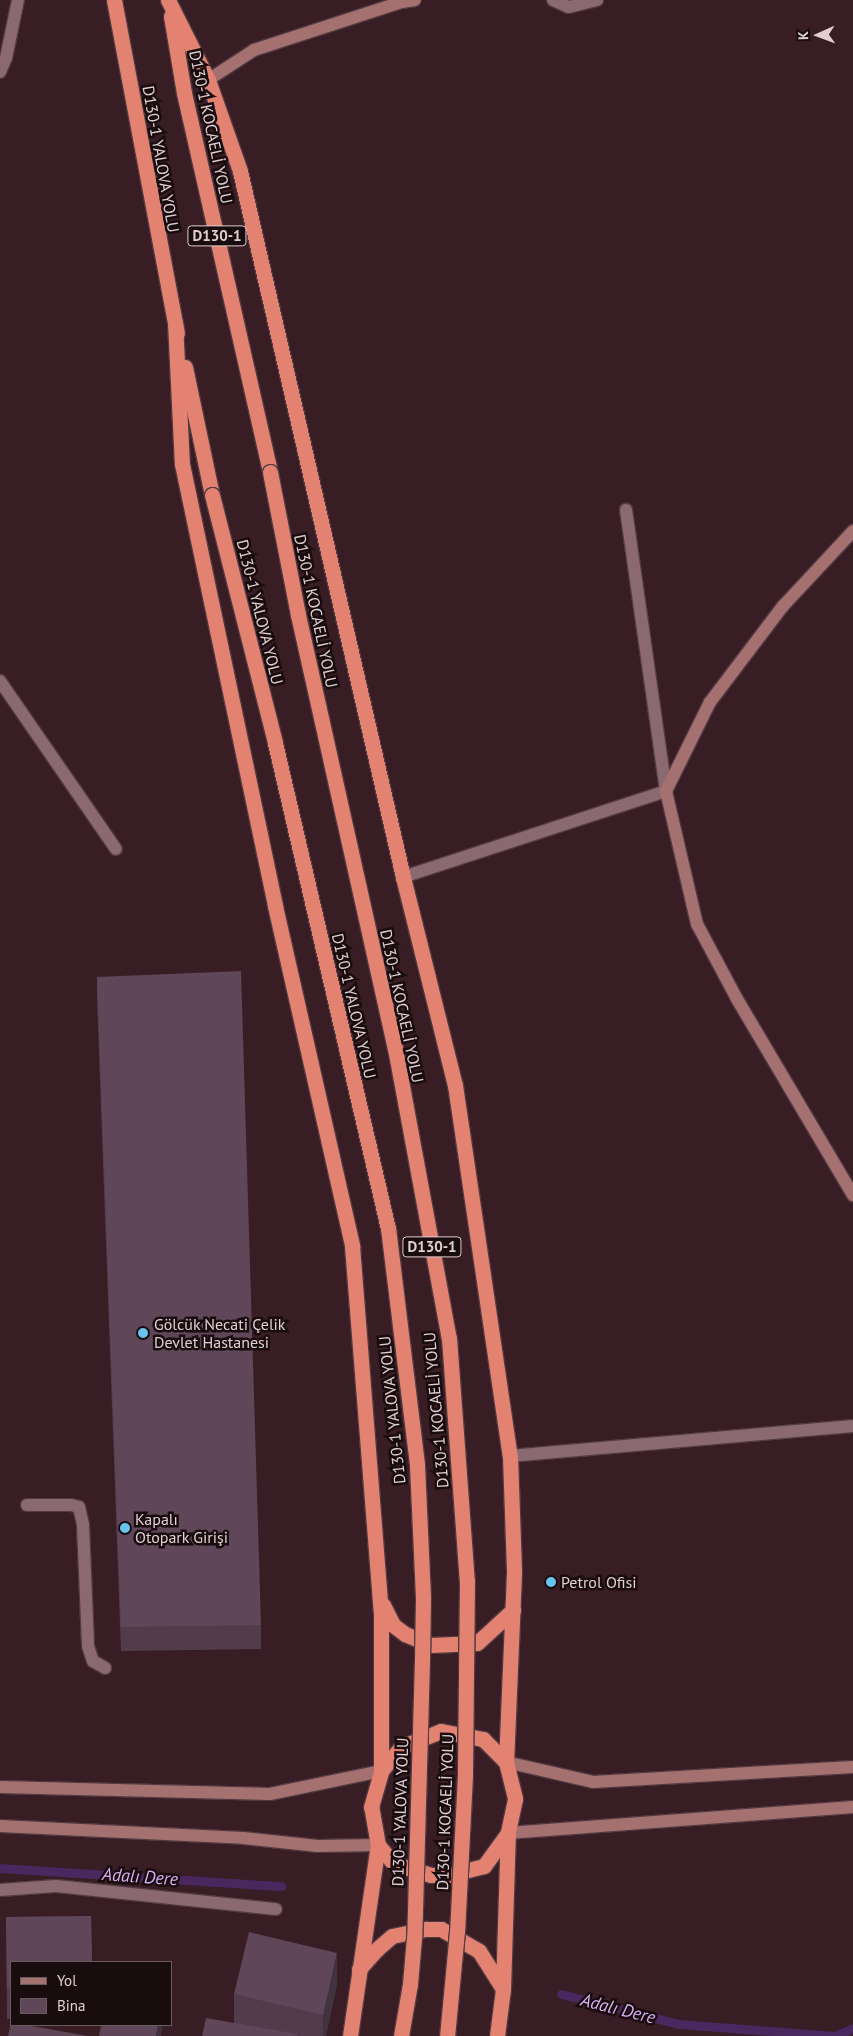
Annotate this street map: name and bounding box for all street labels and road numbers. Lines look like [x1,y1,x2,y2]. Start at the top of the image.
street label: D130-1 KOCAELİ YOLU [185,48,237,206]
street label: D130-1 YALOVA YOLU [139,83,183,235]
road number: D130-1 [187,224,247,248]
street label: D130-1 KOCAELİ YOLU [290,532,342,690]
street label: D130-1 YALOVA YOLU [233,537,287,687]
street label: D130-1 KOCAELİ YOLU [376,927,428,1085]
street label: D130-1 YALOVA YOLU [328,931,380,1081]
road number: D130-1 [402,1234,462,1260]
street label: D130-1 KOCAELİ YOLU [420,1331,452,1489]
street label: D130-1 YALOVA YOLU [375,1334,409,1486]
street label: D130-1 KOCAELİ YOLU [433,1733,457,1891]
street label: D130-1 YALOVA YOLU [388,1737,412,1887]

